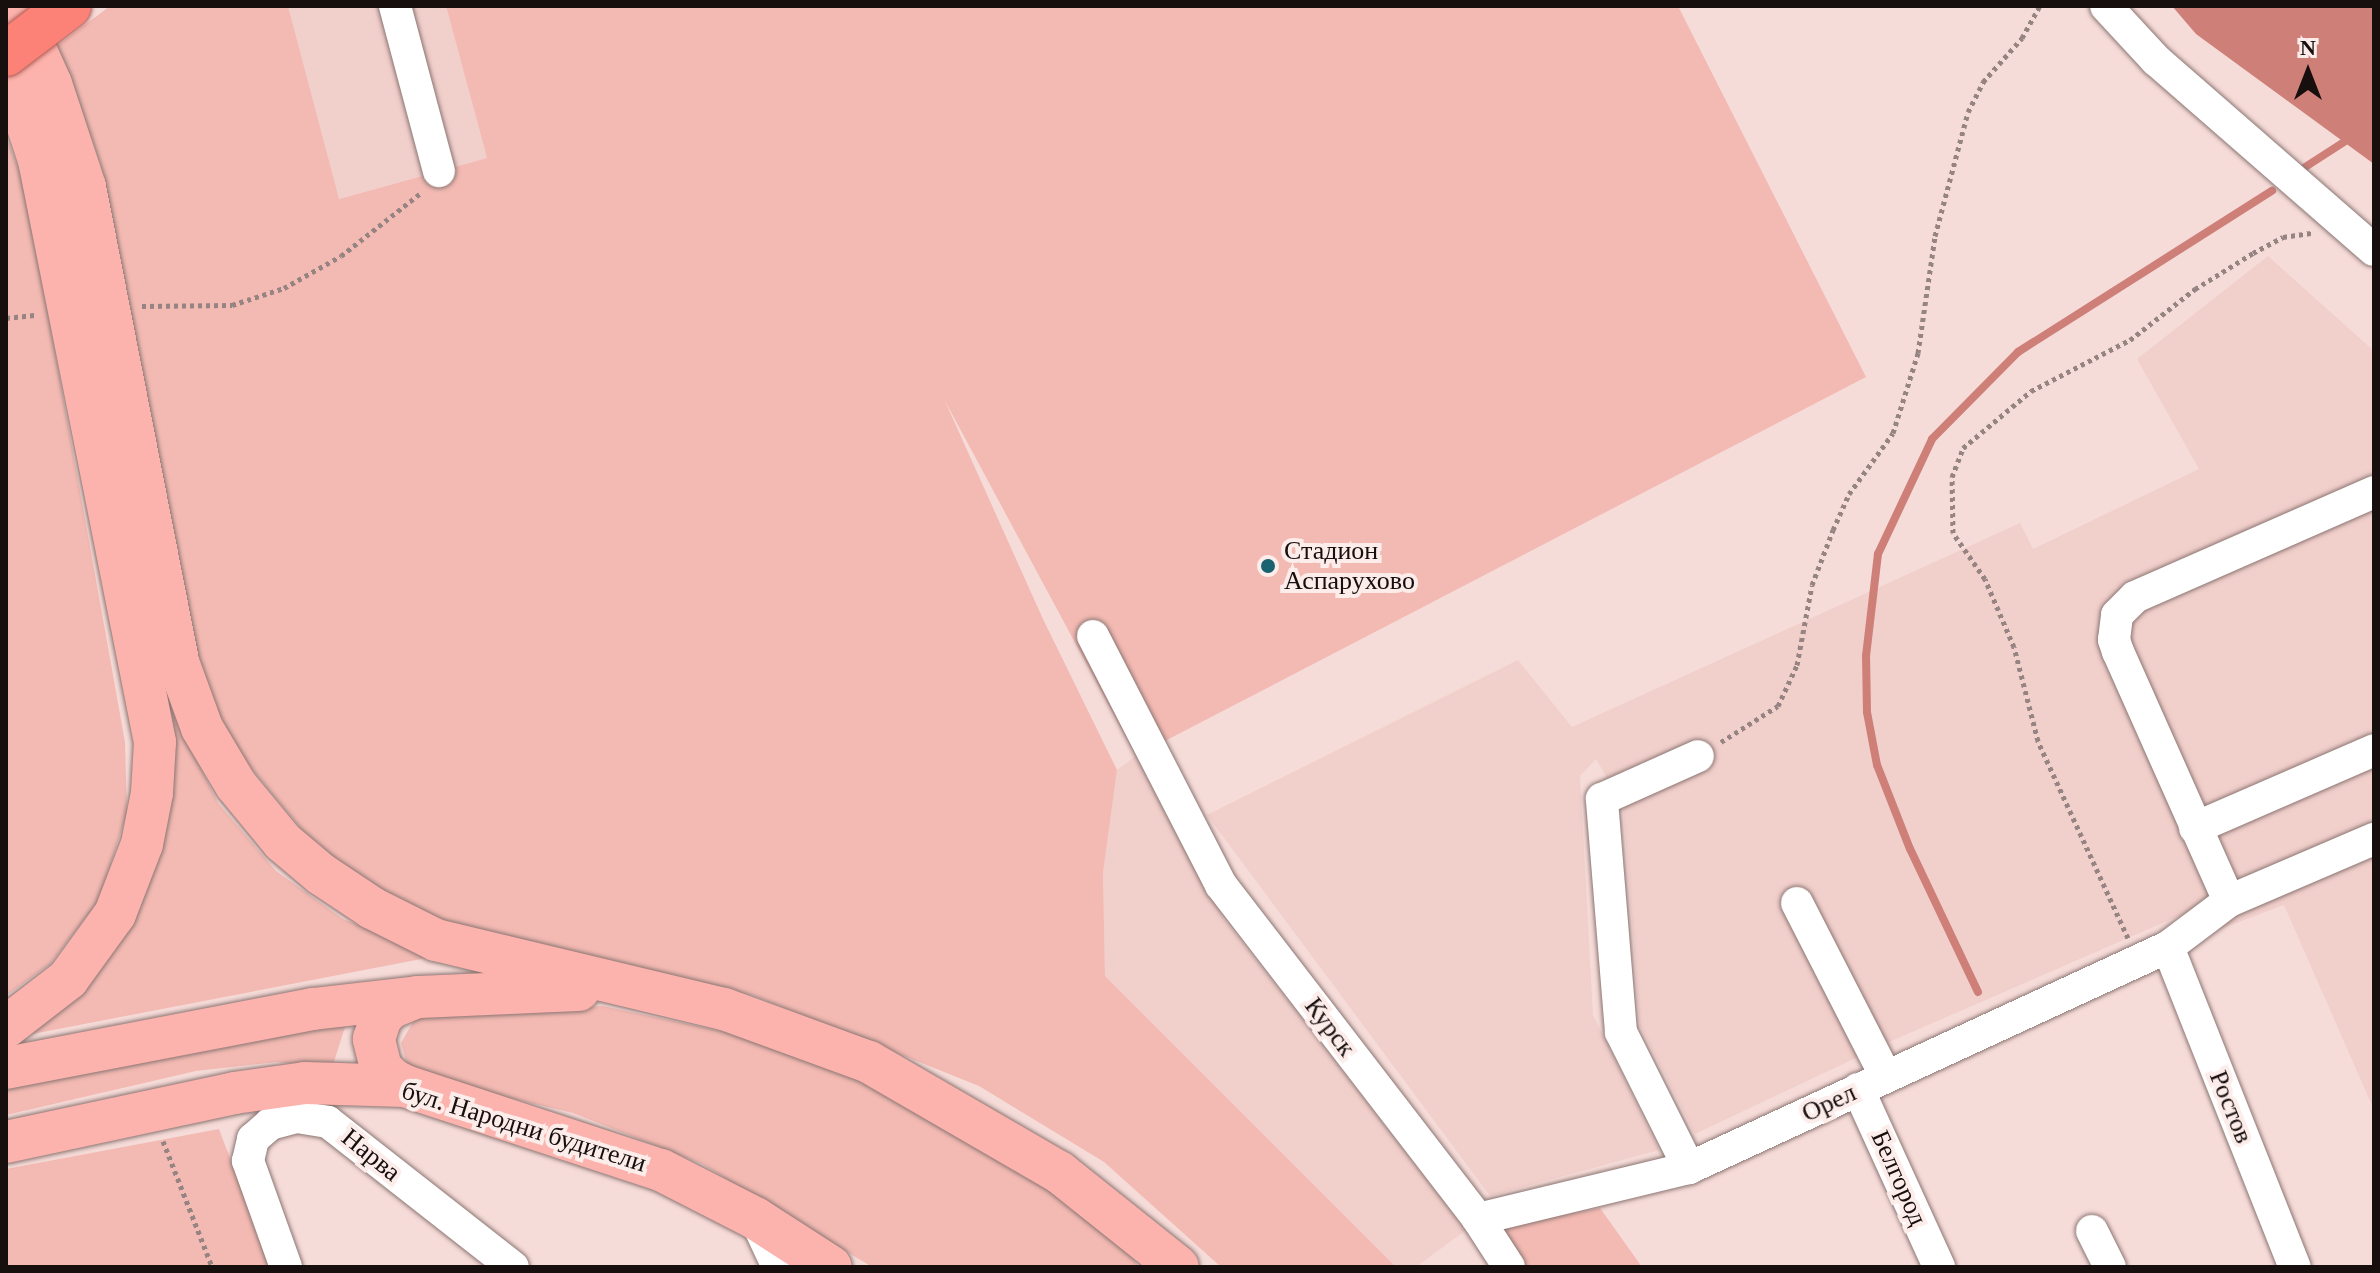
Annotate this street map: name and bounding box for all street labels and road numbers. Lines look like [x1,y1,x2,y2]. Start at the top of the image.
street label: Курск [1298,991,1362,1063]
street label: Ростов [2202,1066,2260,1148]
street label: бул. Народни будители [398,1075,650,1179]
street label: Орел [1797,1077,1861,1129]
street label: Нарва [335,1122,407,1188]
street label: Белгород [1864,1126,1934,1230]

